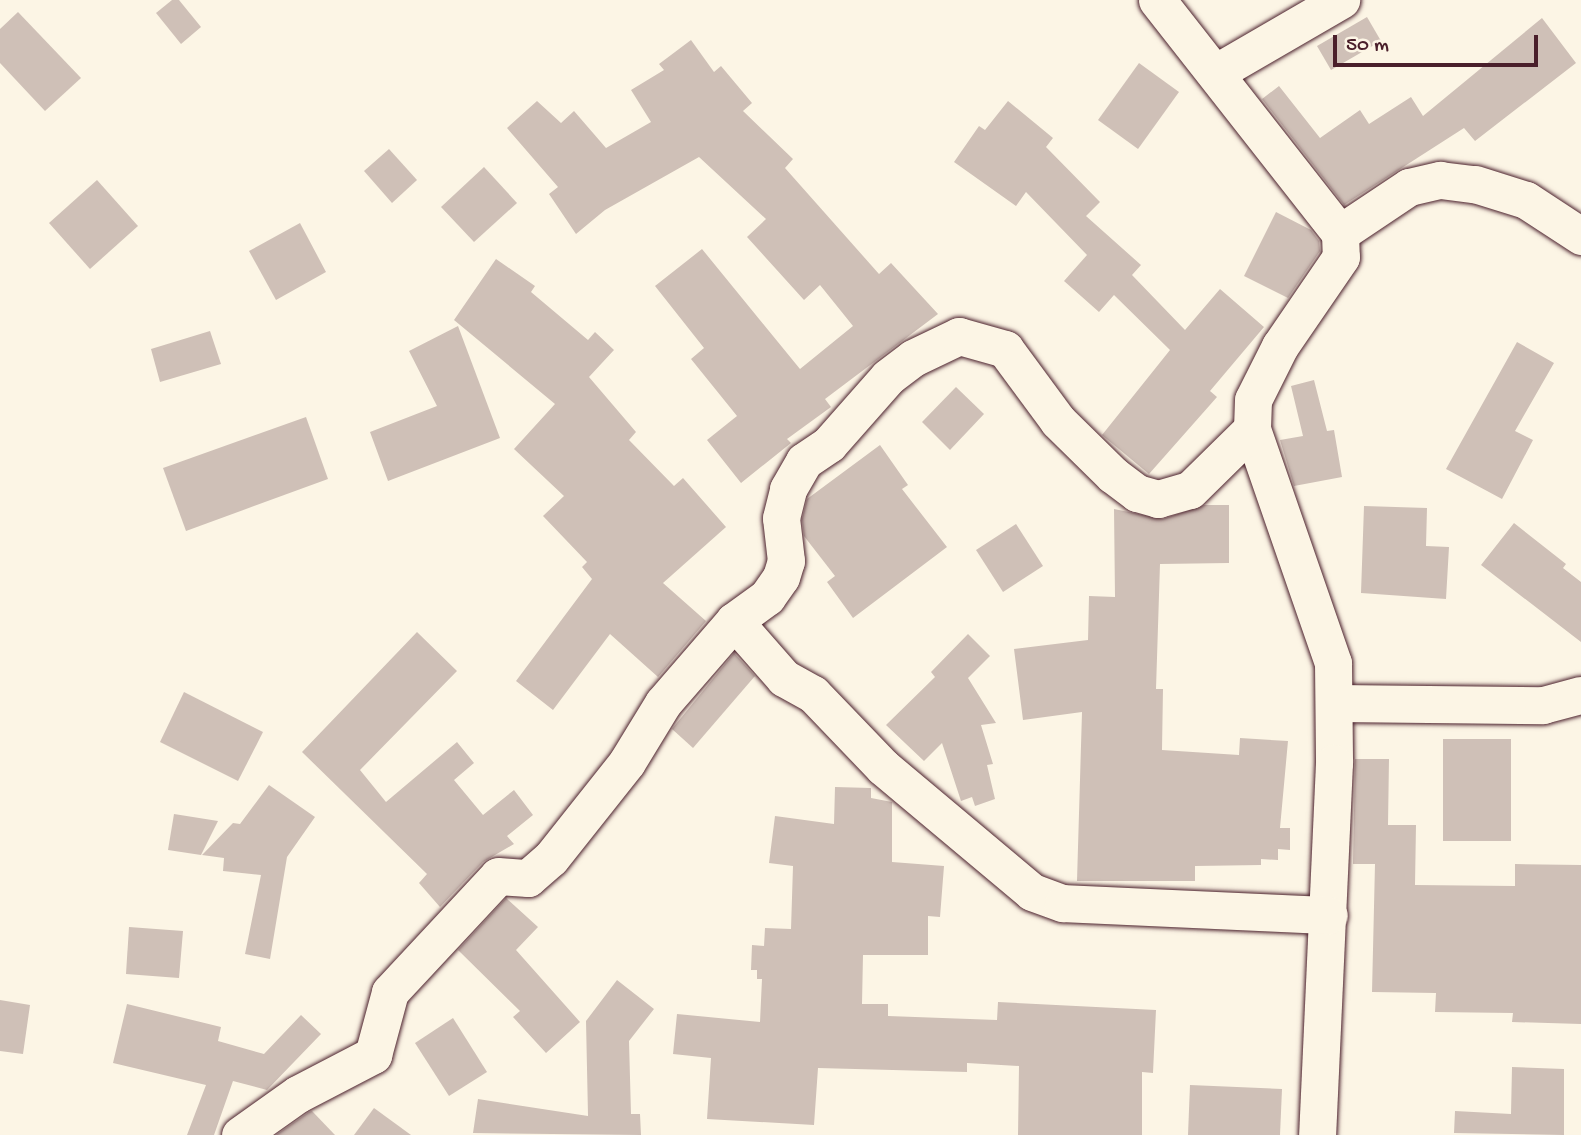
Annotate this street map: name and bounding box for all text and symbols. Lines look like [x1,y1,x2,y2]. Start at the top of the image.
scale bar [1336,21,1541,65]
text: 50 m [1346,34,1389,59]

